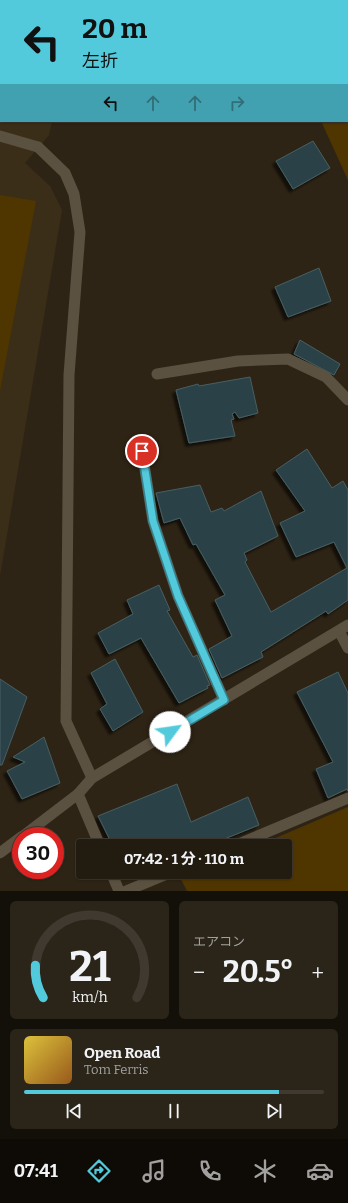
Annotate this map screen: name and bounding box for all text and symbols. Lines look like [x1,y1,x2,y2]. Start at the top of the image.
text: 20 m [82,12,147,45]
icon: left [16,16,68,68]
text: 左折 [82,50,118,72]
icon: left [100,92,122,114]
icon: ahead [142,92,164,114]
icon: ahead [184,92,206,114]
icon: right [226,92,248,114]
pin [125,434,159,468]
icon: arrive [131,440,153,462]
position arrow [149,711,191,753]
speed limit sign: 30 [12,827,64,879]
text: 07:42 · 1 分 · 110 m [124,850,244,868]
text: エアコン [193,934,245,949]
text: 21 [69,942,110,992]
text: 20.5° [223,954,294,990]
text: − [193,959,205,986]
text: + [311,959,324,986]
text: km/h [72,989,107,1006]
text: Open Road [84,1044,160,1062]
text: Tom Ferris [84,1062,148,1077]
icon: previous [63,1100,85,1122]
icon: pause [163,1100,185,1122]
icon: next [263,1100,285,1122]
icon: directions [85,1157,113,1185]
icon: music [140,1157,168,1185]
icon: phone [196,1157,224,1185]
icon: climate [251,1157,279,1185]
icon: car [306,1157,334,1185]
text: 07:41 [14,1160,58,1182]

